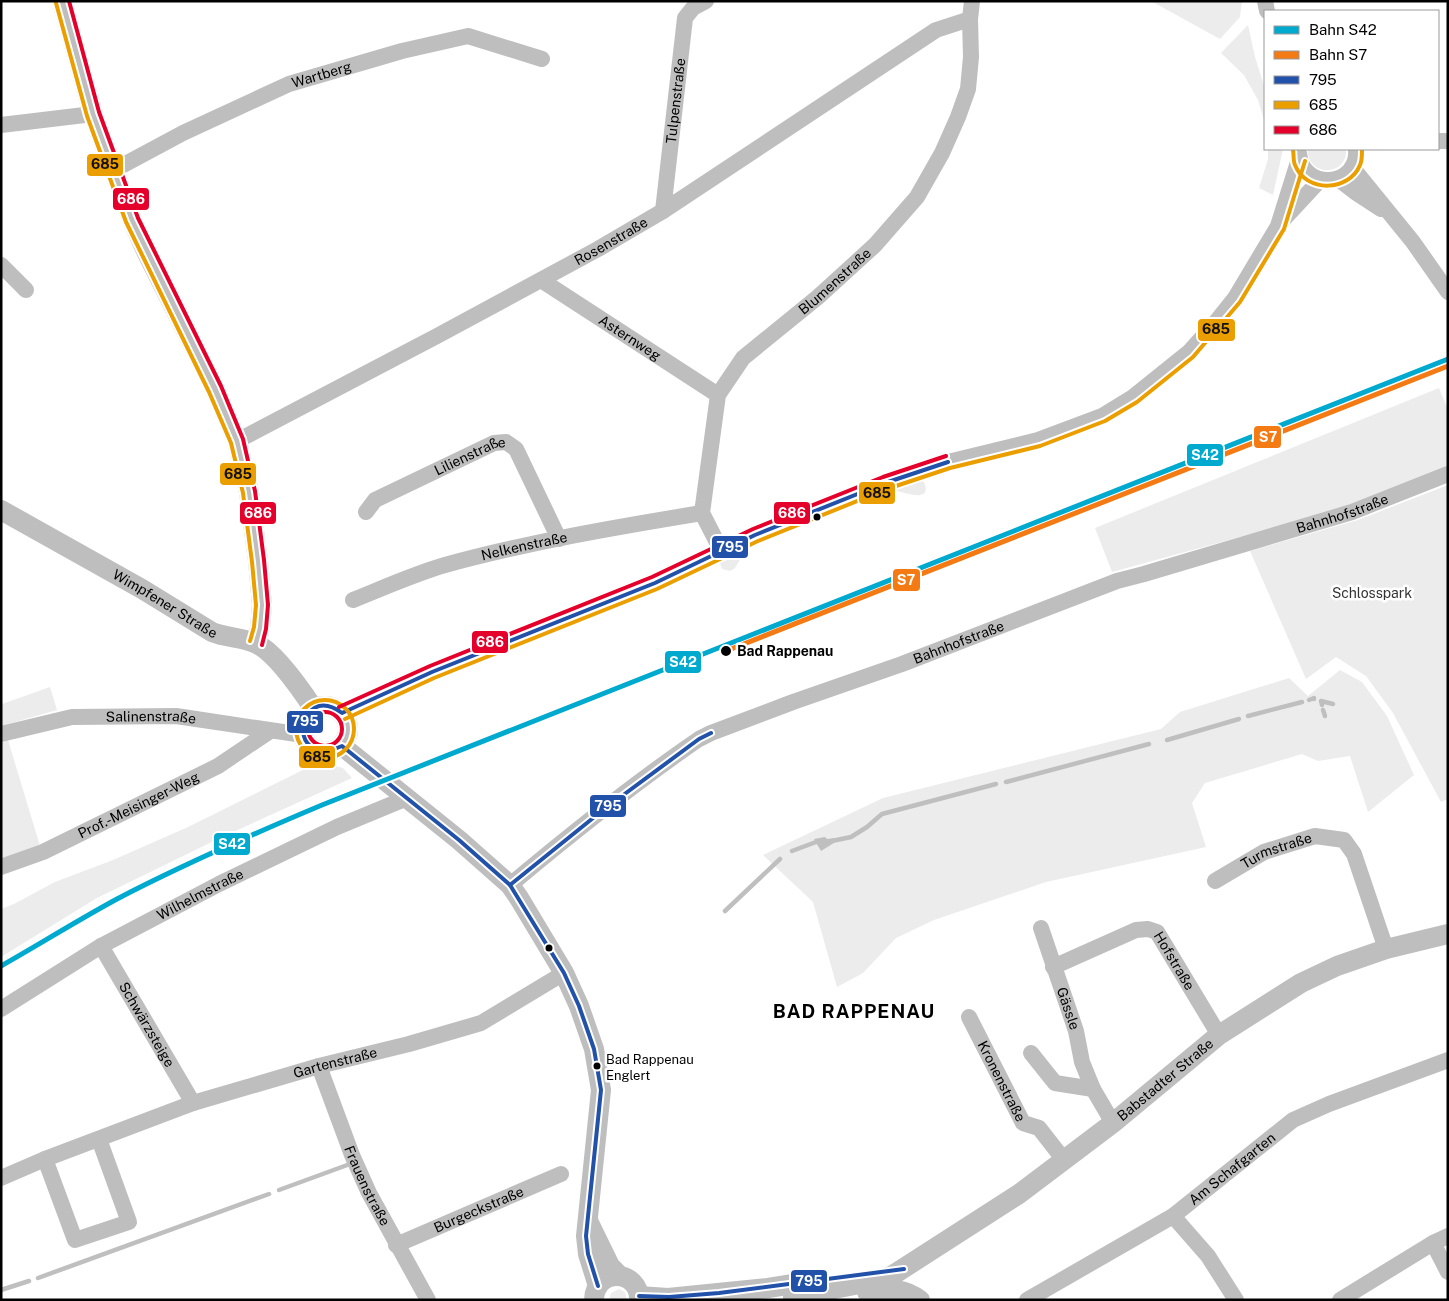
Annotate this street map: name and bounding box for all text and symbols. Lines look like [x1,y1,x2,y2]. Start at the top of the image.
legend [1264,10,1439,150]
text: Bahn S42 [1309,21,1377,38]
text: Bahn S7 [1309,46,1367,63]
street label: Tulpenstraße [663,57,688,144]
street label: Wartberg [290,58,354,91]
text: 795 [1309,71,1337,88]
text: 685 [1309,96,1338,113]
text: 686 [1309,121,1337,138]
line badge: 685 [86,153,124,177]
text: 685 [91,156,119,172]
line badge: 686 [112,187,150,211]
text: 686 [117,191,145,207]
street label: Rosenstraße [572,214,650,268]
street label: Blumenstraße [795,245,874,317]
street label: Asternweg [596,312,664,364]
line badge: 685 [1197,318,1236,342]
text: 685 [1202,321,1230,337]
line badge: S7 [1253,425,1282,449]
text: S7 [1259,429,1277,445]
street label: Lilienstraße [432,434,506,478]
line badge: S42 [1186,443,1224,467]
text: S42 [1191,447,1219,463]
line badge: 685 [219,462,257,486]
text: 685 [224,466,252,482]
line badge: 685 [858,481,896,505]
text: 685 [863,485,891,501]
street label: Bahnhofstraße [1294,490,1391,536]
line badge: 686 [239,501,277,525]
line badge: 686 [773,501,811,525]
text: 686 [244,505,272,521]
text: 686 [778,505,806,521]
unlabelled marker [812,512,822,522]
street label: Nelkenstraße [480,529,569,563]
line badge: 795 [711,535,749,559]
text: 795 [716,539,744,555]
street label: Wimpfener Straße [110,566,220,641]
line badge: S7 [892,568,921,592]
text: S7 [897,572,915,588]
park label: Schlosspark [1332,585,1412,601]
street label: Bahnhofstraße [911,617,1006,667]
line badge: 686 [471,630,509,654]
text: 686 [476,634,504,650]
place label: Bad Rappenau [737,643,833,659]
marker: Bad Rappenau [719,644,733,658]
line badge: S42 [664,650,702,674]
text: S42 [669,654,697,670]
street label: Salinenstraße [106,708,197,727]
line badge: 795 [286,710,324,734]
text: 795 [291,713,319,729]
line badge: 685 [298,745,336,769]
text: 685 [303,749,331,765]
street label: Prof.-Meisinger-Weg [75,768,202,842]
line badge: 795 [589,794,627,818]
text: 795 [594,798,622,814]
street label: Turmstraße [1238,830,1314,872]
line badge: S42 [213,832,251,856]
text: S42 [218,836,246,852]
street label: Wilhelmstraße [154,865,246,923]
street label: Hofstraße [1151,929,1198,993]
unlabelled marker [544,943,554,953]
street label: Schwärzsteige [116,979,178,1070]
street label: Gässle [1054,985,1083,1032]
district label: BAD RAPPENAU [773,1000,935,1022]
street label: Babstadter Straße [1114,1035,1216,1124]
street label: Kronenstraße [974,1038,1029,1124]
street label: Gartenstraße [291,1044,379,1081]
place label: Bad Rappenau Englert [606,1052,694,1083]
marker: Bad Rappenau Englert [592,1061,602,1071]
street label: Am Schafgarten [1186,1129,1278,1208]
street label: Frauenstraße [341,1143,393,1228]
street label: Burgeckstraße [431,1183,526,1236]
line badge: 795 [790,1269,828,1293]
text: 795 [795,1273,823,1289]

